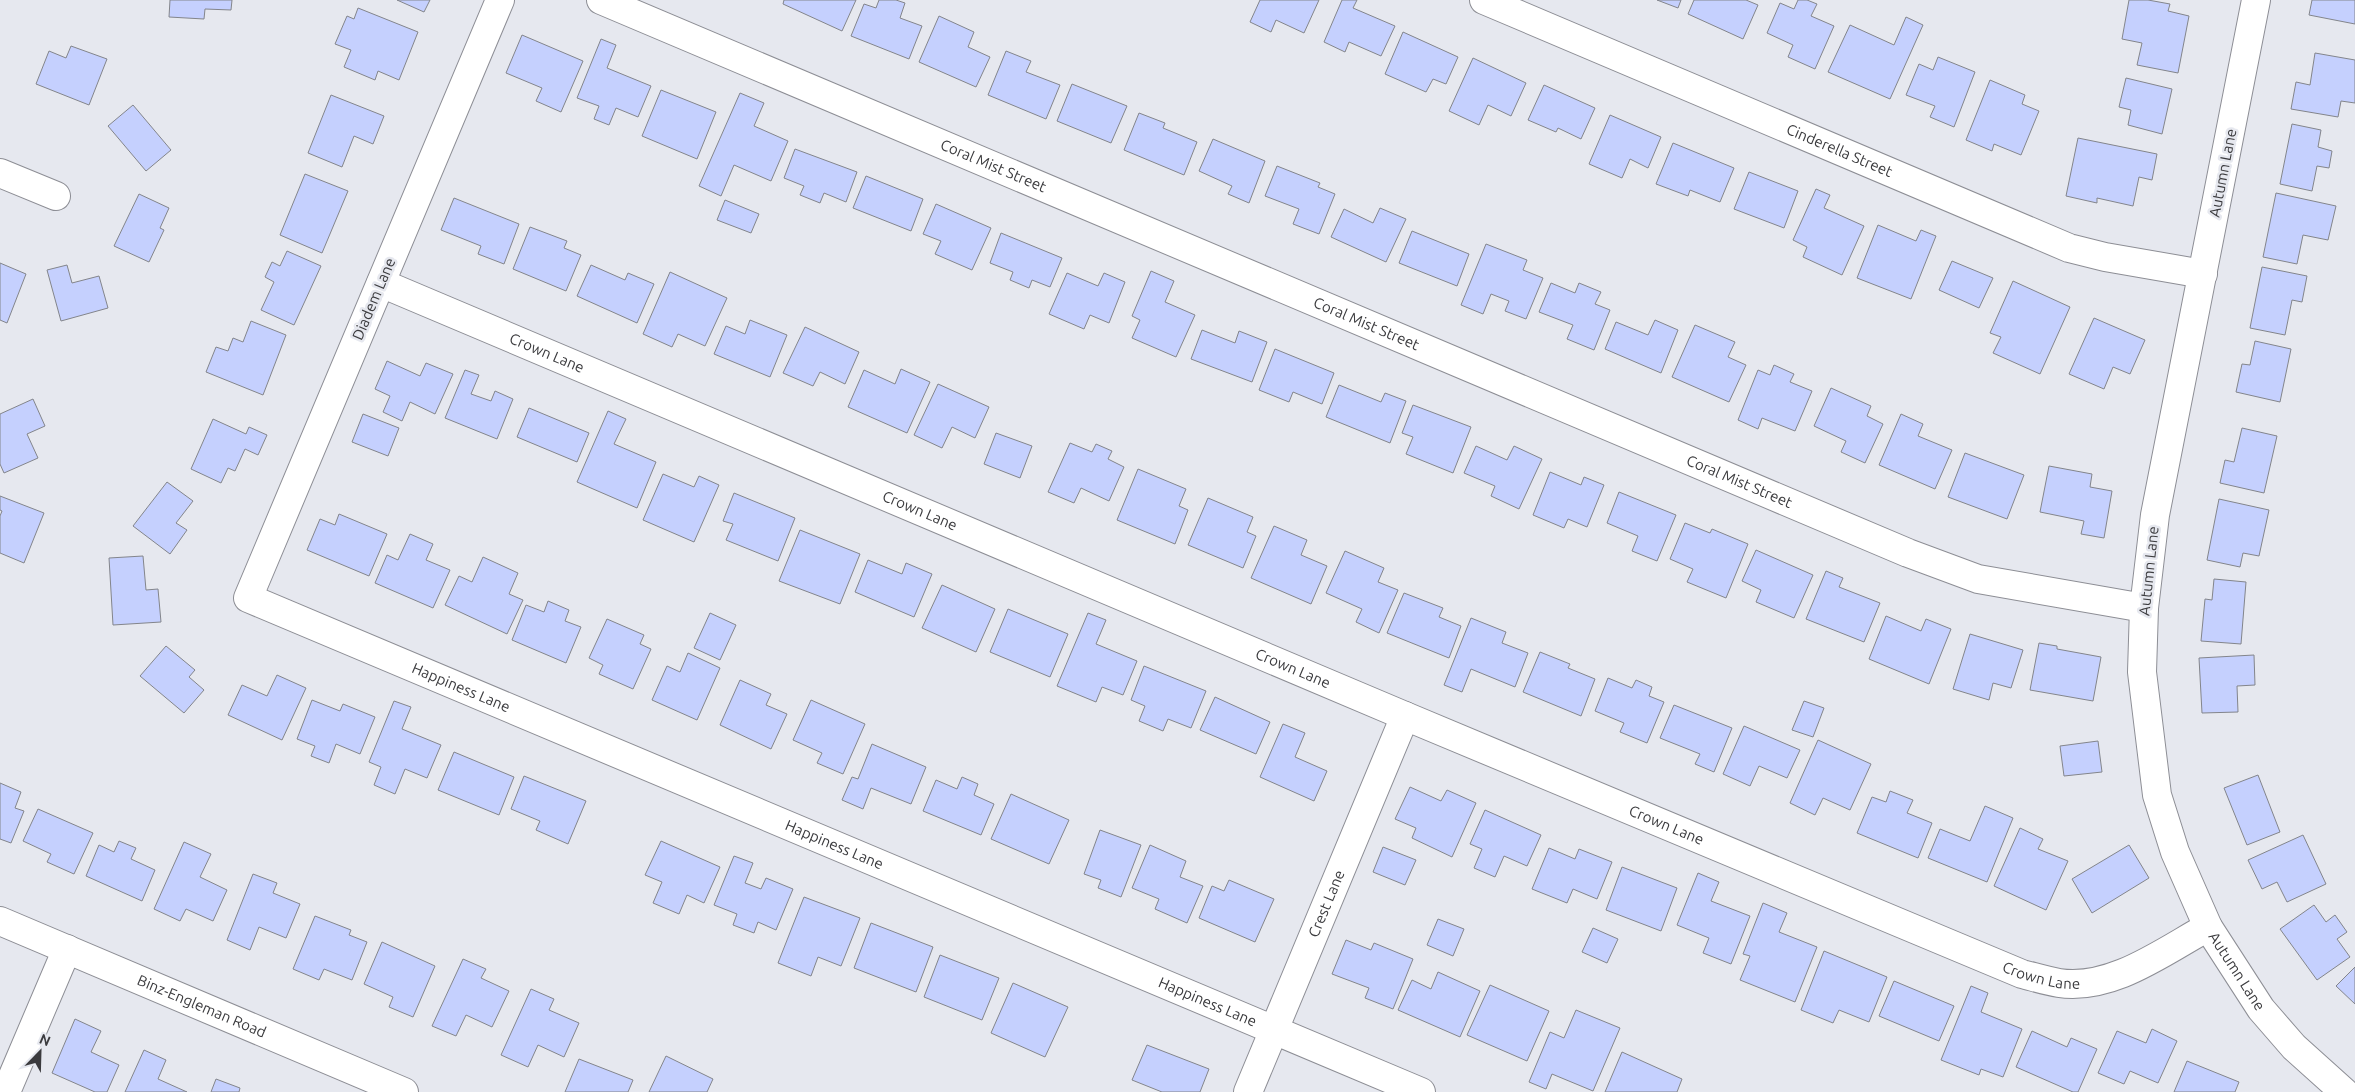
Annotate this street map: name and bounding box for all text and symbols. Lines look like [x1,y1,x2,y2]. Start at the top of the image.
street label: Cinderella Street [1784,120,1895,180]
street label: Autumn Lane [2206,127,2239,219]
street label: Coral Mist Street [938,136,1049,195]
street label: Diadem Lane [349,255,398,342]
street label: Coral Mist Street [1311,293,1422,353]
street label: Crown Lane [507,329,587,376]
street label: Coral Mist Street [1684,451,1795,511]
street label: Crown Lane [880,487,960,534]
street label: Autumn Lane [2135,525,2162,617]
street label: Crown Lane [1253,645,1333,691]
street label: Happiness Lane [409,659,513,715]
street label: Crown Lane [1627,802,1706,848]
street label: Happiness Lane [783,816,886,873]
street label: Crest Lane [1305,867,1348,940]
street label: Autumn Lane [2206,929,2269,1014]
street label: Crown Lane [2000,958,2080,992]
street label: Binz-Engleman Road [135,971,269,1041]
street label: Happiness Lane [1156,973,1259,1030]
north arrow [15,1027,65,1077]
text: N [37,1031,53,1049]

